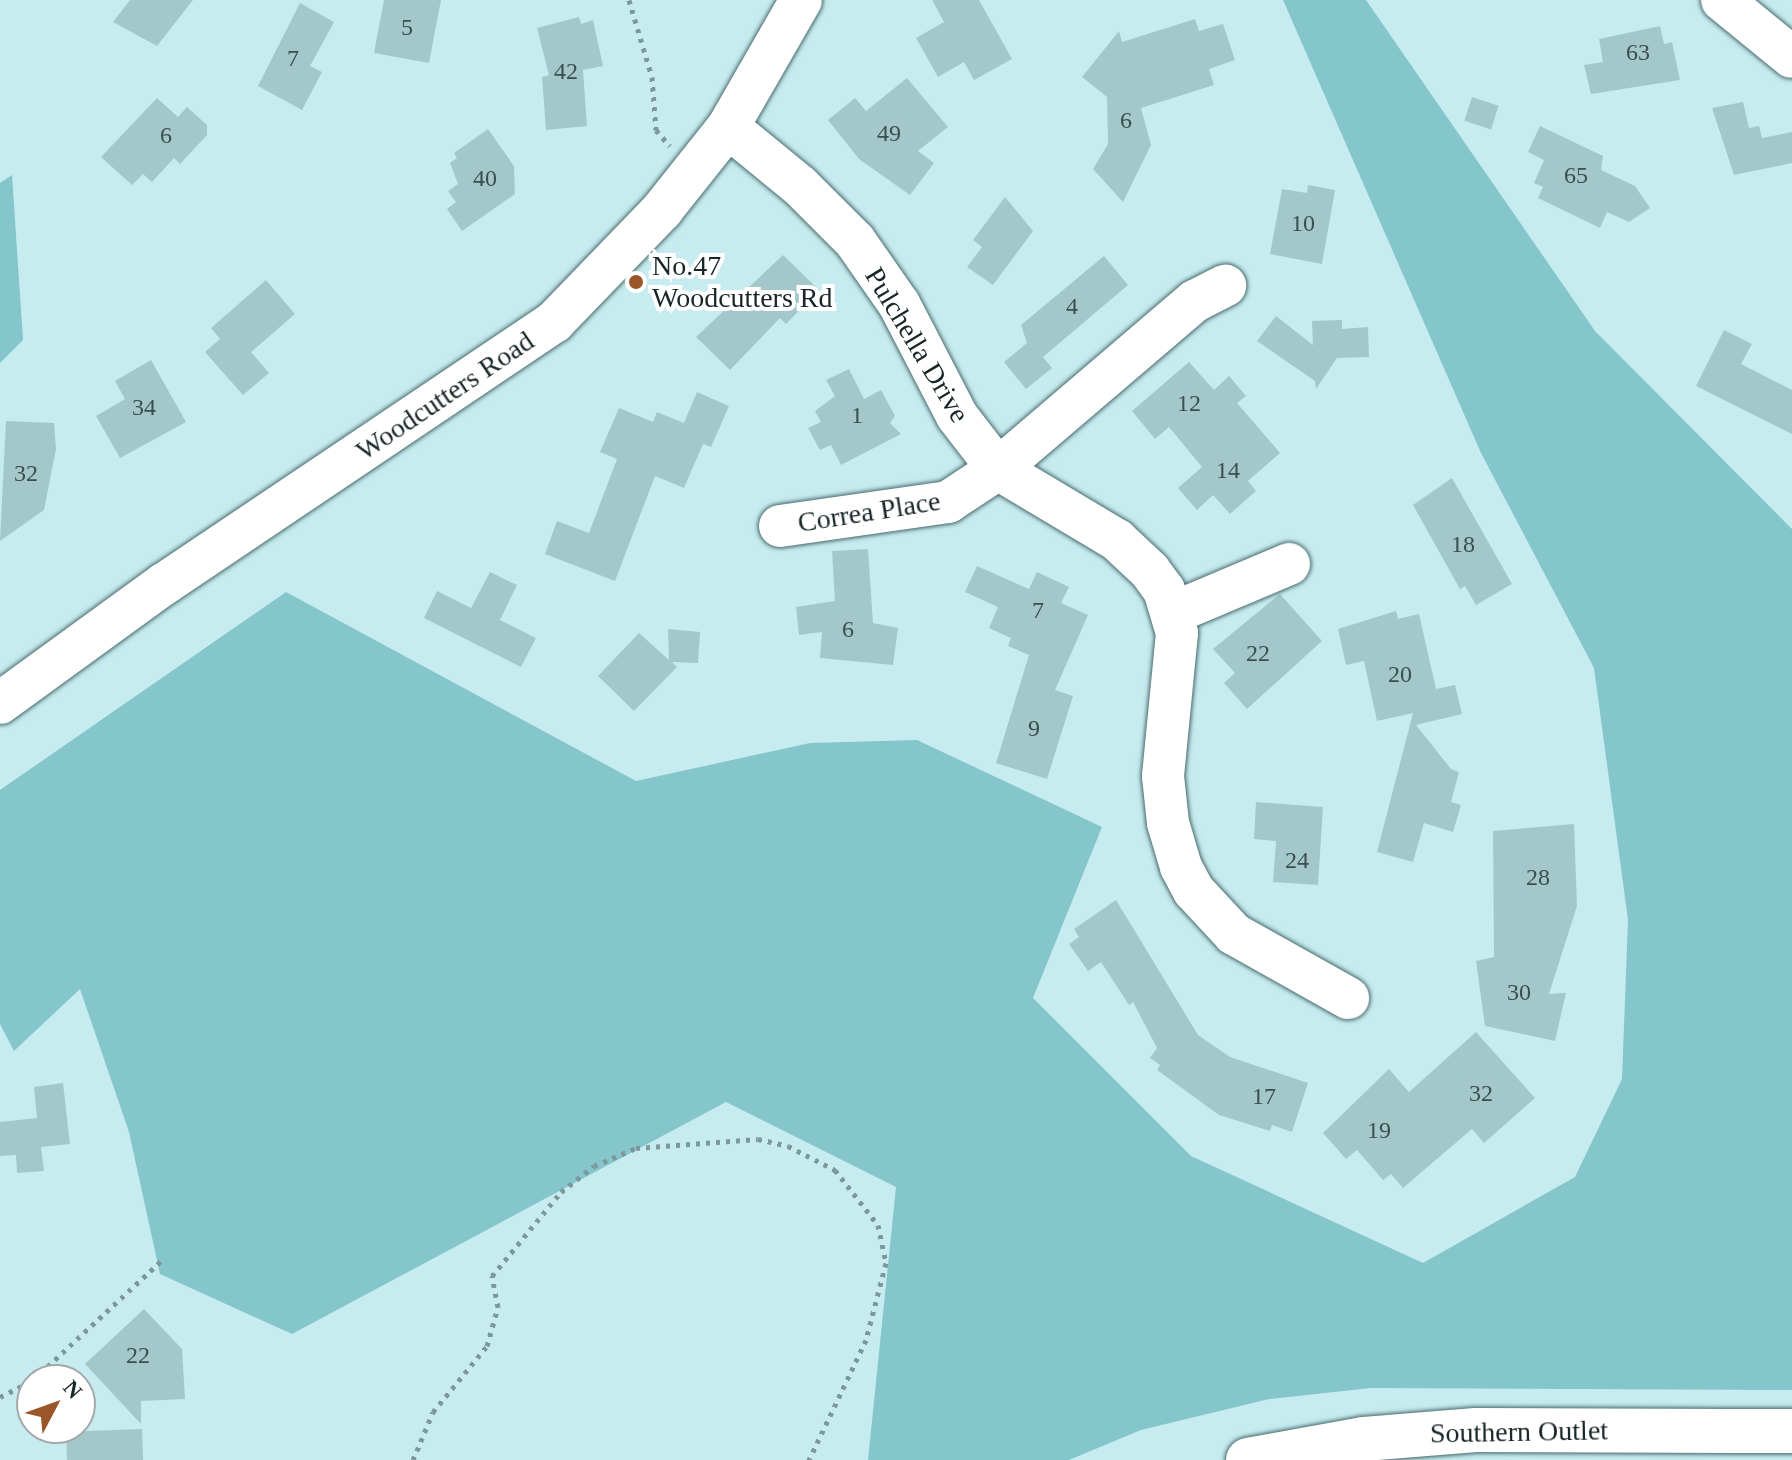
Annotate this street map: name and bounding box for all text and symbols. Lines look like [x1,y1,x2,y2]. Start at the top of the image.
house number: 5 [401,14,413,42]
house number: 63 [1626,39,1650,67]
house number: 7 [287,45,299,73]
house number: 42 [554,58,578,86]
house number: 6 [1120,107,1132,135]
house number: 49 [877,120,901,148]
house number: 6 [160,122,172,150]
house number: 65 [1564,162,1588,190]
house number: 40 [473,165,497,193]
house number: 10 [1291,210,1315,238]
place label: No.47 Woodcutters Rd [652,249,832,315]
street label: Pulchella Drive [858,261,976,429]
marker: No.47 Woodcutters Rd [627,273,645,291]
house number: 4 [1066,293,1078,321]
street label: Woodcutters Road [350,324,540,468]
house number: 12 [1177,390,1201,418]
house number: 34 [132,394,156,422]
house number: 1 [851,402,863,430]
house number: 14 [1216,457,1240,485]
house number: 32 [14,460,38,488]
street label: Correa Place [795,484,943,540]
house number: 18 [1451,531,1475,559]
house number: 7 [1032,597,1044,625]
house number: 6 [842,616,854,644]
house number: 22 [1246,640,1270,668]
house number: 20 [1388,661,1412,689]
house number: 9 [1028,715,1040,743]
house number: 24 [1285,847,1309,875]
house number: 28 [1526,864,1550,892]
house number: 30 [1507,979,1531,1007]
house number: 32 [1469,1080,1493,1108]
house number: 17 [1252,1083,1276,1111]
house number: 19 [1367,1117,1391,1145]
house number: 22 [126,1342,150,1370]
north arrow [16,1364,96,1444]
text: N [58,1375,88,1403]
street label: Southern Outlet [1430,1414,1608,1450]

